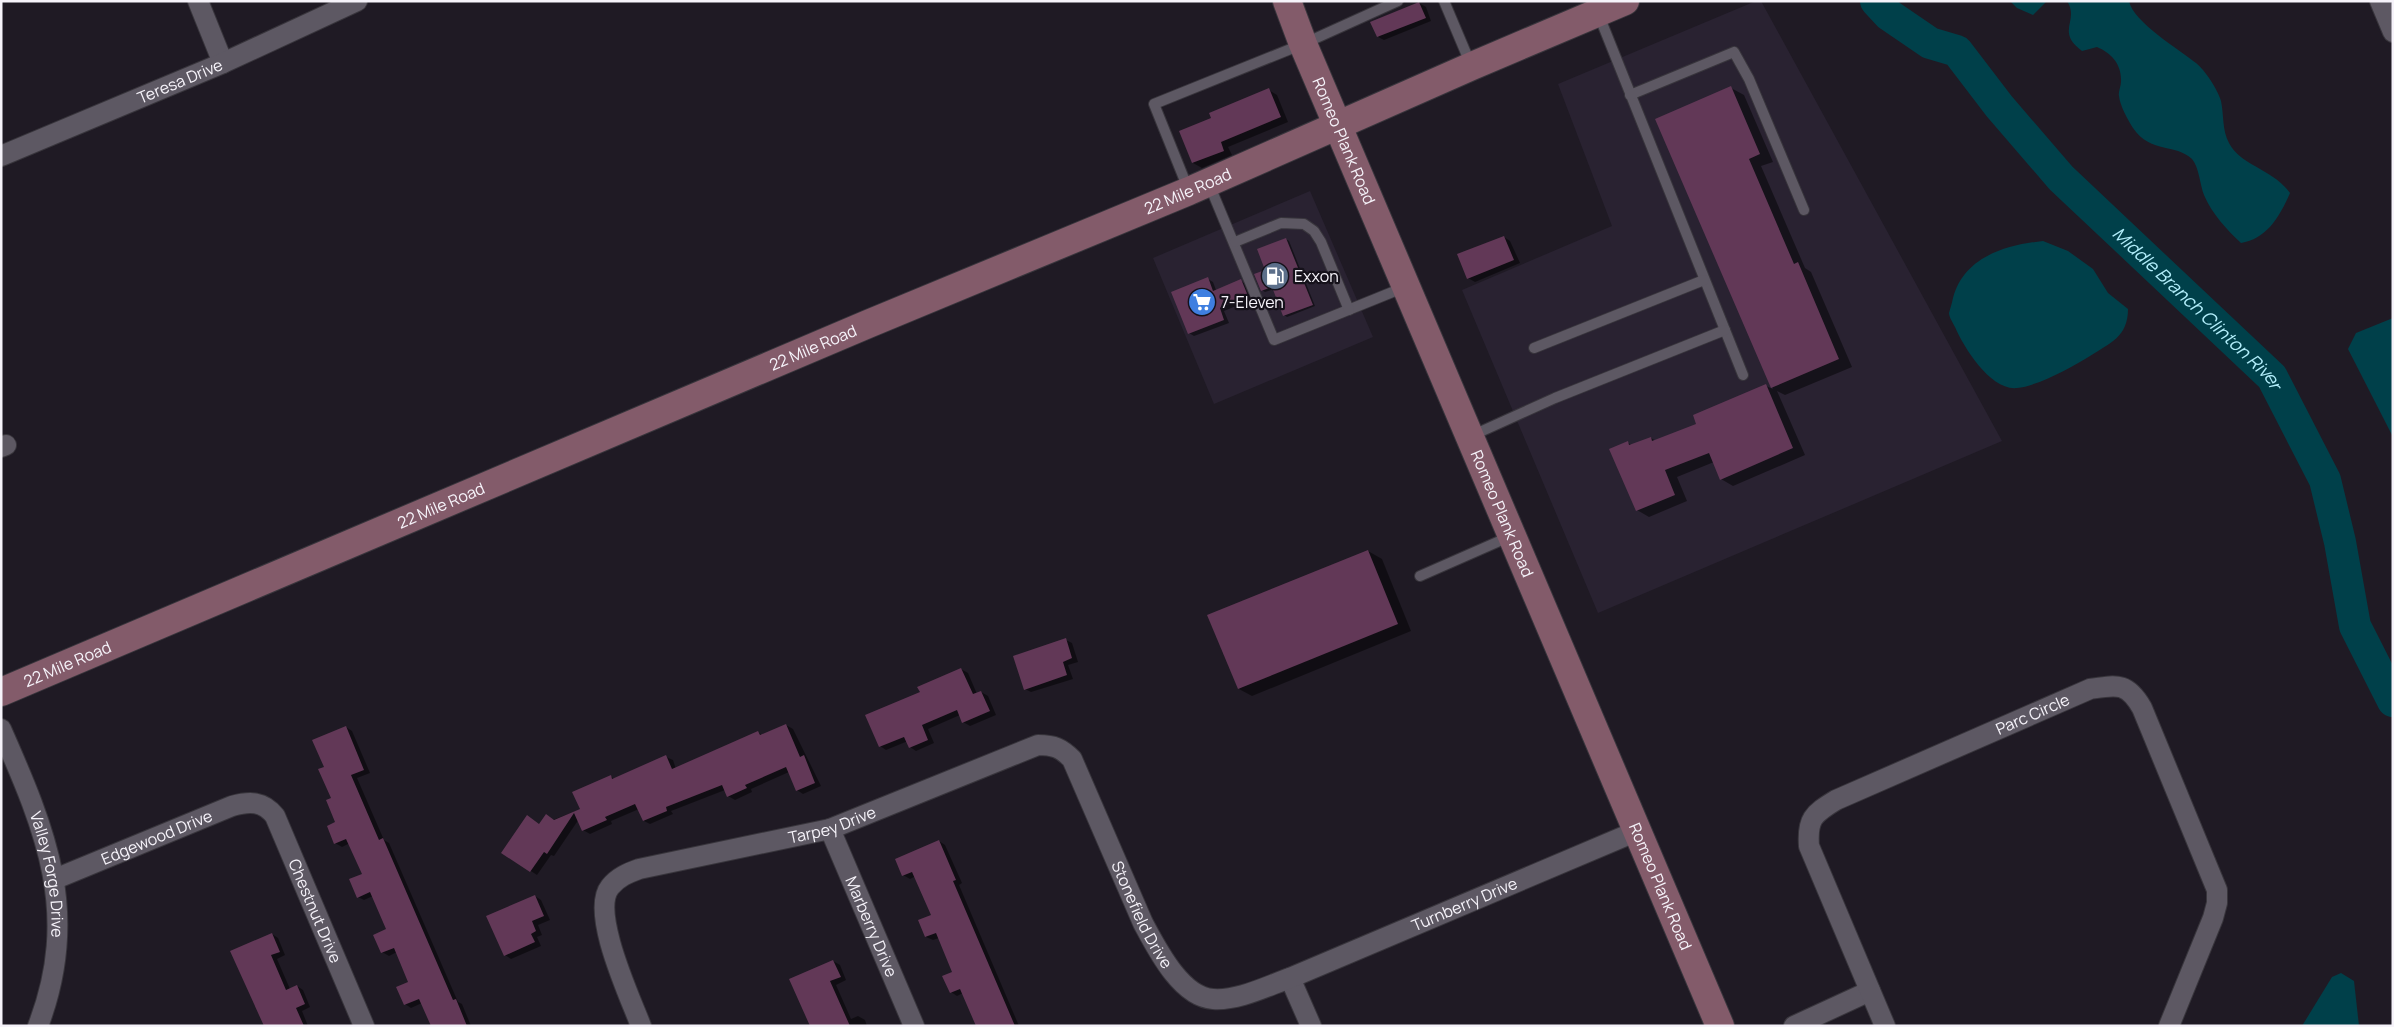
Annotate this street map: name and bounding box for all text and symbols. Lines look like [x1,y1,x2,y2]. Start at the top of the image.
street label: Teresa Drive [134,53,226,109]
street label: Romeo Plank Road [1307,74,1381,208]
street label: 22 Mile Road [1141,163,1235,219]
water label: Middle Branch Clinton River [2108,221,2289,395]
fuel station icon: Exxon [1260,261,1290,291]
place label: Exxon [1294,265,1339,287]
supermarket icon: 7-Eleven [1187,287,1217,317]
place label: 7-Eleven [1221,291,1284,313]
street label: 22 Mile Road [766,319,860,376]
street label: Romeo Plank Road [1466,447,1539,580]
street label: 22 Mile Road [394,477,488,534]
street label: 22 Mile Road [20,636,114,692]
street label: Parc Circle [1992,688,2073,740]
street label: Tarpey Drive [786,801,879,848]
street label: Edgewood Drive [98,804,216,870]
street label: Valley Forge Drive [25,808,69,938]
street label: Romeo Plank Road [1624,819,1697,953]
street label: Chestnut Drive [283,855,347,966]
street label: Stonefield Drive [1106,858,1178,973]
street label: Turnberry Drive [1408,872,1521,936]
street label: Marberry Drive [840,873,903,980]

